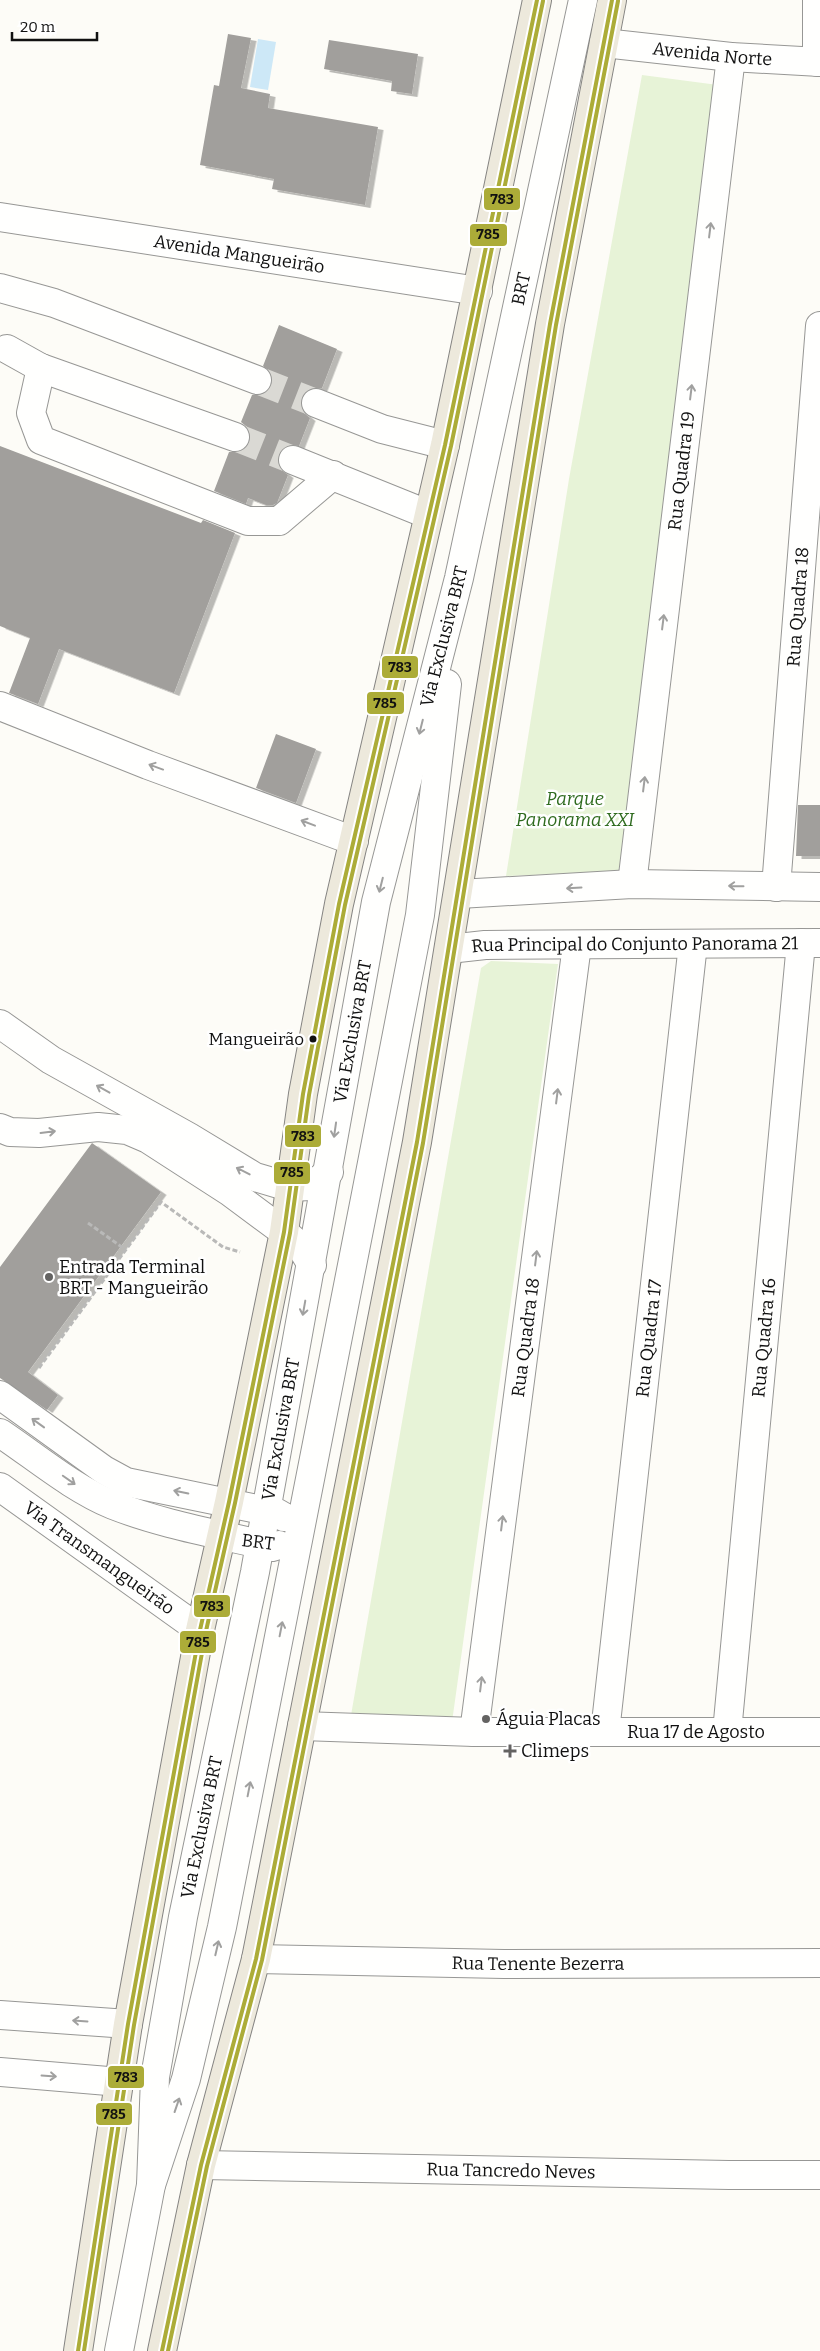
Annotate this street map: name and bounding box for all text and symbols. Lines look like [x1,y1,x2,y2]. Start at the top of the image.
scale bar [12,10,98,42]
text: 20 m [20,18,56,36]
street label: Avenida Norte [651,37,773,70]
line badge: 783 [483,187,521,211]
text: 783 [490,191,514,208]
line badge: 785 [469,223,508,247]
one-way arrow [706,223,716,239]
text: 785 [476,226,500,243]
street label: Avenida Mangueirão [152,230,326,278]
street label: BRT [507,270,535,307]
one-way arrow [686,384,696,400]
street label: Rua Quadra 19 [663,410,700,532]
street label: Rua Quadra 18 [782,546,814,668]
street label: Via Exclusiva BRT [415,563,472,709]
one-way arrow [658,615,668,631]
line badge: 783 [381,655,419,679]
text: 783 [388,659,412,676]
line badge: 785 [366,691,405,715]
text: 785 [373,695,397,712]
one-way arrow [416,719,425,735]
one-way arrow [148,762,164,771]
one-way arrow [639,776,649,792]
park label: Parque Panorama XXI [516,788,635,831]
one-way arrow [301,818,316,827]
one-way arrow [376,876,385,892]
one-way arrow [729,881,745,891]
one-way arrow [566,883,582,892]
street label: Rua Principal do Conjunto Panorama 21 [470,932,799,957]
street label: Via Exclusiva BRT [329,958,376,1105]
place label: Mangueirão [209,1029,304,1050]
marker: Mangueirão [308,1034,318,1044]
one-way arrow [96,1084,111,1093]
one-way arrow [552,1089,562,1105]
one-way arrow [329,1122,339,1138]
line badge: 783 [284,1124,322,1148]
one-way arrow [39,1127,55,1137]
text: 783 [291,1128,315,1145]
line badge: 785 [273,1161,311,1185]
text: 785 [280,1164,304,1181]
one-way arrow [236,1166,251,1176]
one-way arrow [531,1250,541,1266]
place label: Entrada Terminal BRT - Mangueirão [59,1256,208,1299]
marker: Entrada Terminal BRT - Mangueirão [43,1271,55,1283]
street label: Rua Quadra 18 [507,1276,544,1398]
street label: Rua Quadra 16 [747,1277,781,1399]
street label: Rua Quadra 17 [631,1278,666,1398]
one-way arrow [299,1299,309,1315]
street label: Via Exclusiva BRT [257,1356,305,1502]
one-way arrow [31,1418,45,1428]
one-way arrow [62,1475,76,1485]
one-way arrow [174,1487,190,1496]
street label: Via Transmangueirão [20,1497,179,1619]
one-way arrow [497,1515,507,1531]
street label: BRT [240,1529,276,1555]
line badge: 783 [193,1594,231,1618]
text: 783 [200,1598,224,1615]
one-way arrow [276,1622,286,1638]
line badge: 785 [179,1630,217,1654]
text: 785 [186,1634,210,1651]
one-way arrow [476,1676,486,1692]
place label: Águia Placas [496,1708,601,1730]
marker: Águia Placas [480,1713,492,1725]
street label: Rua 17 de Agosto [627,1721,765,1743]
place label: Climeps [521,1740,589,1762]
marker: Climeps [503,1744,517,1758]
street label: Via Exclusiva BRT [176,1754,227,1901]
one-way arrow [245,1781,254,1797]
one-way arrow [213,1940,222,1956]
street label: Rua Tenente Bezerra [451,1952,625,1975]
one-way arrow [72,2016,88,2025]
line badge: 783 [107,2065,145,2089]
text: 783 [114,2069,138,2086]
one-way arrow [40,2071,56,2081]
one-way arrow [173,2098,183,2114]
line badge: 785 [95,2102,133,2126]
text: 785 [102,2106,126,2123]
street label: Rua Tancredo Neves [426,2158,596,2183]

